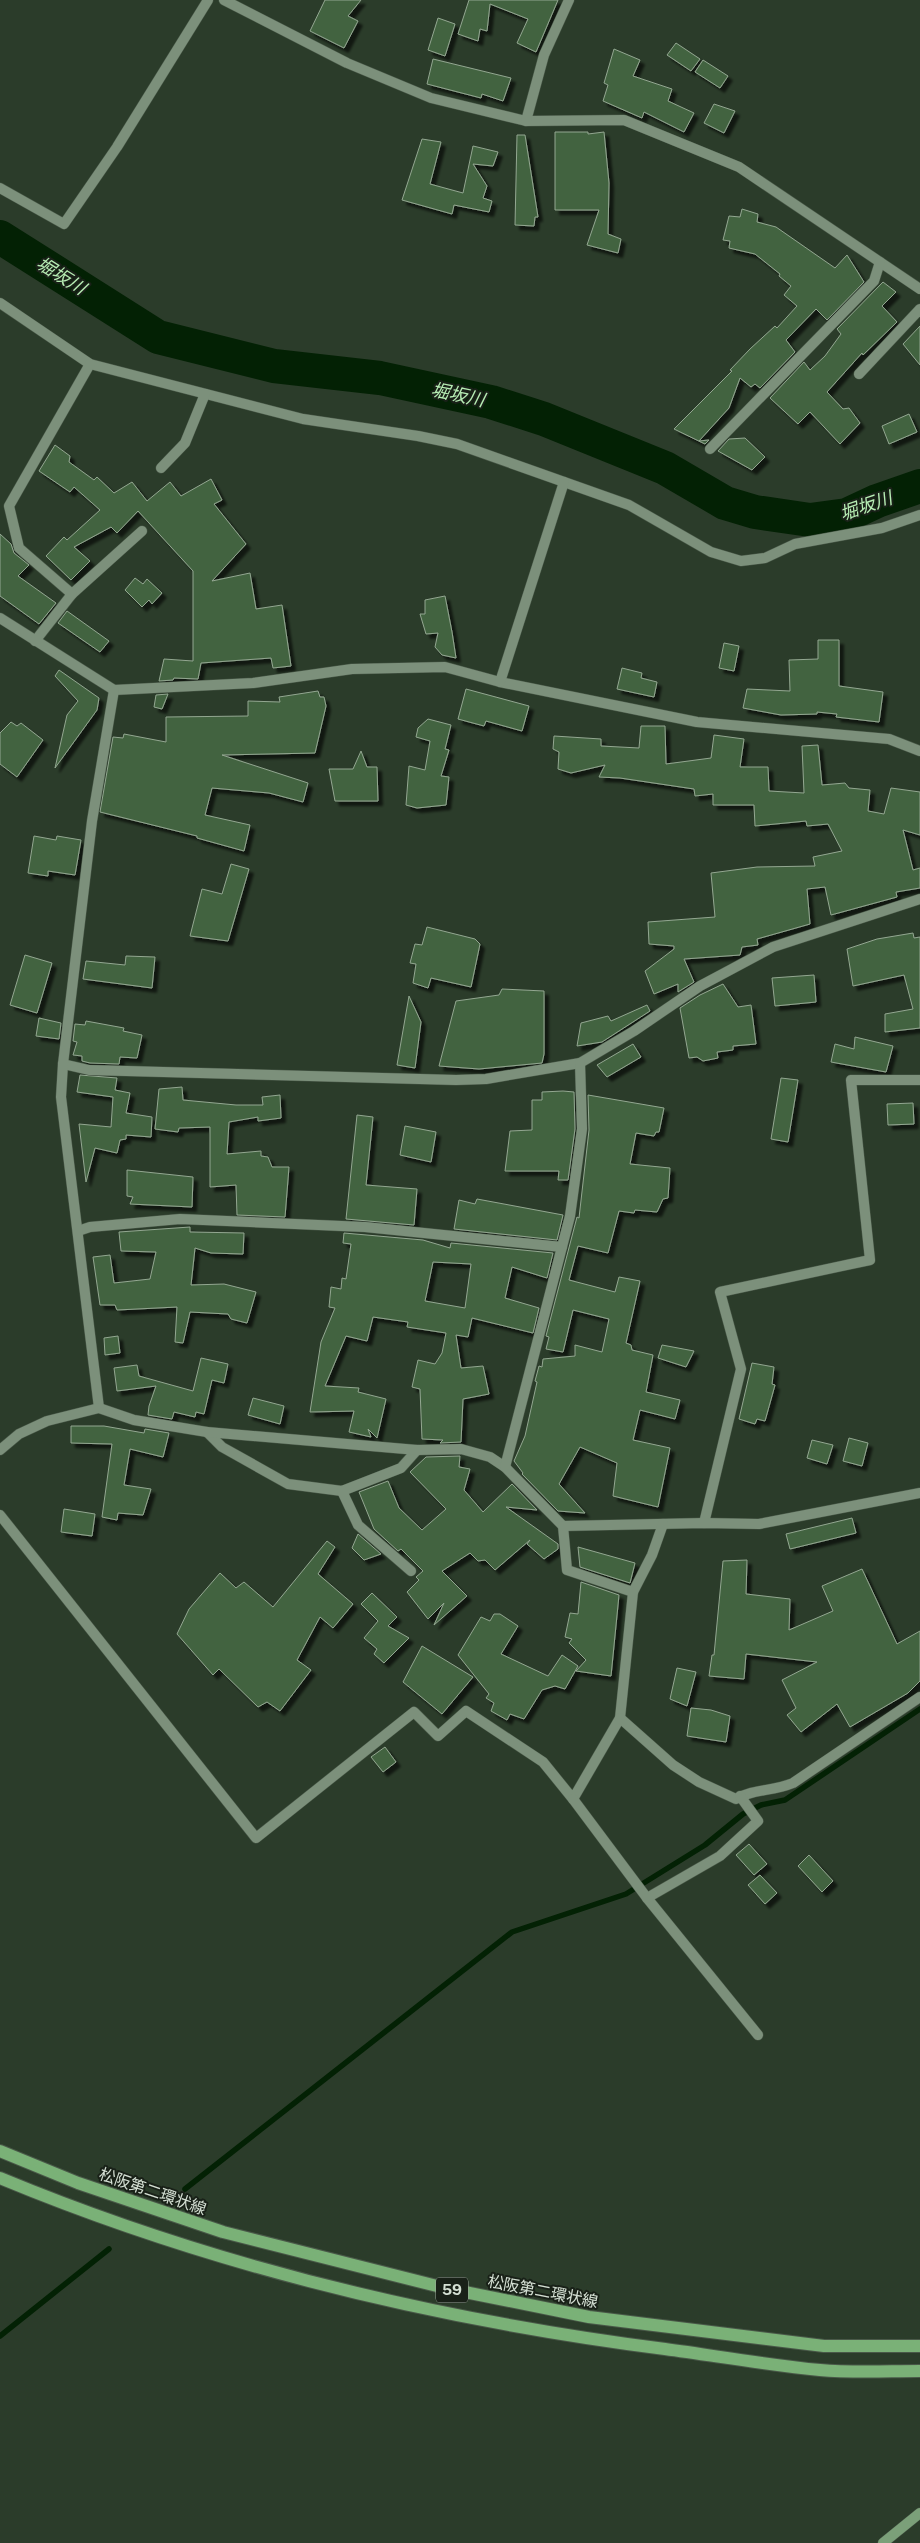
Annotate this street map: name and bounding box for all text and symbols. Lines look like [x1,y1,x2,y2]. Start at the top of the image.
water label: 堀坂川 [33,252,91,300]
water label: 堀坂川 [430,379,489,411]
water label: 堀坂川 [837,486,897,524]
street label: 松阪第二環状線 [97,2164,209,2219]
street label: 松阪第二環状線 [486,2271,600,2312]
road number: 59 [436,2278,468,2302]

